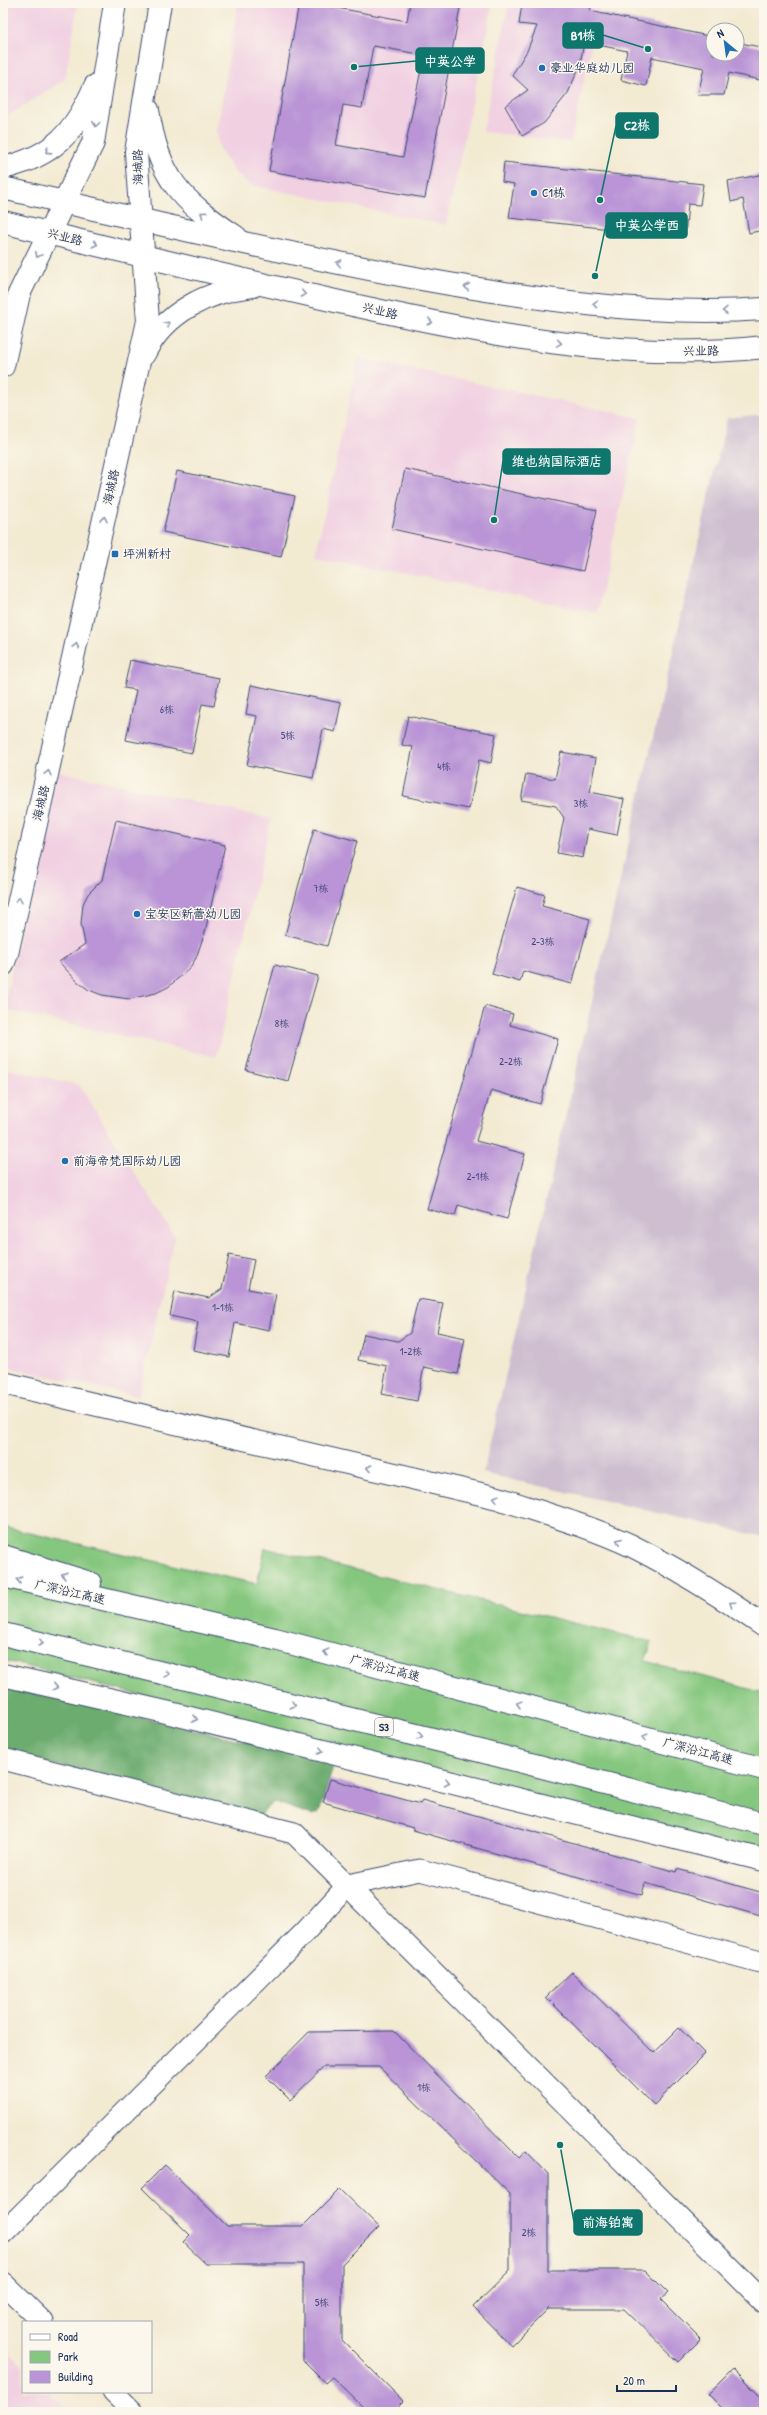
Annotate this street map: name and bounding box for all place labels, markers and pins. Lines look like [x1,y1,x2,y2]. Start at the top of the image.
callout: B1栋 [563,23,603,48]
callout: 中英公学 [416,48,484,73]
place label: 豪业华庭幼儿园 [550,59,634,76]
marker: 豪业华庭幼儿园 [537,63,547,73]
callout: C2栋 [616,113,658,138]
place label: C1栋 [542,184,565,201]
marker: C1栋 [529,188,539,198]
callout: 中英公学西 [606,213,687,238]
callout: 维也纳国际酒店 [503,449,610,474]
place label: 坪洲新村 [123,545,171,562]
marker: 坪洲新村 [110,549,120,559]
place label: 宝安区新蕾幼儿园 [145,905,241,922]
marker: 宝安区新蕾幼儿园 [132,909,142,919]
place label: 前海帝梵国际幼儿园 [73,1152,181,1169]
marker: 前海帝梵国际幼儿园 [60,1156,70,1166]
callout: 前海铂寓 [574,2210,642,2235]

